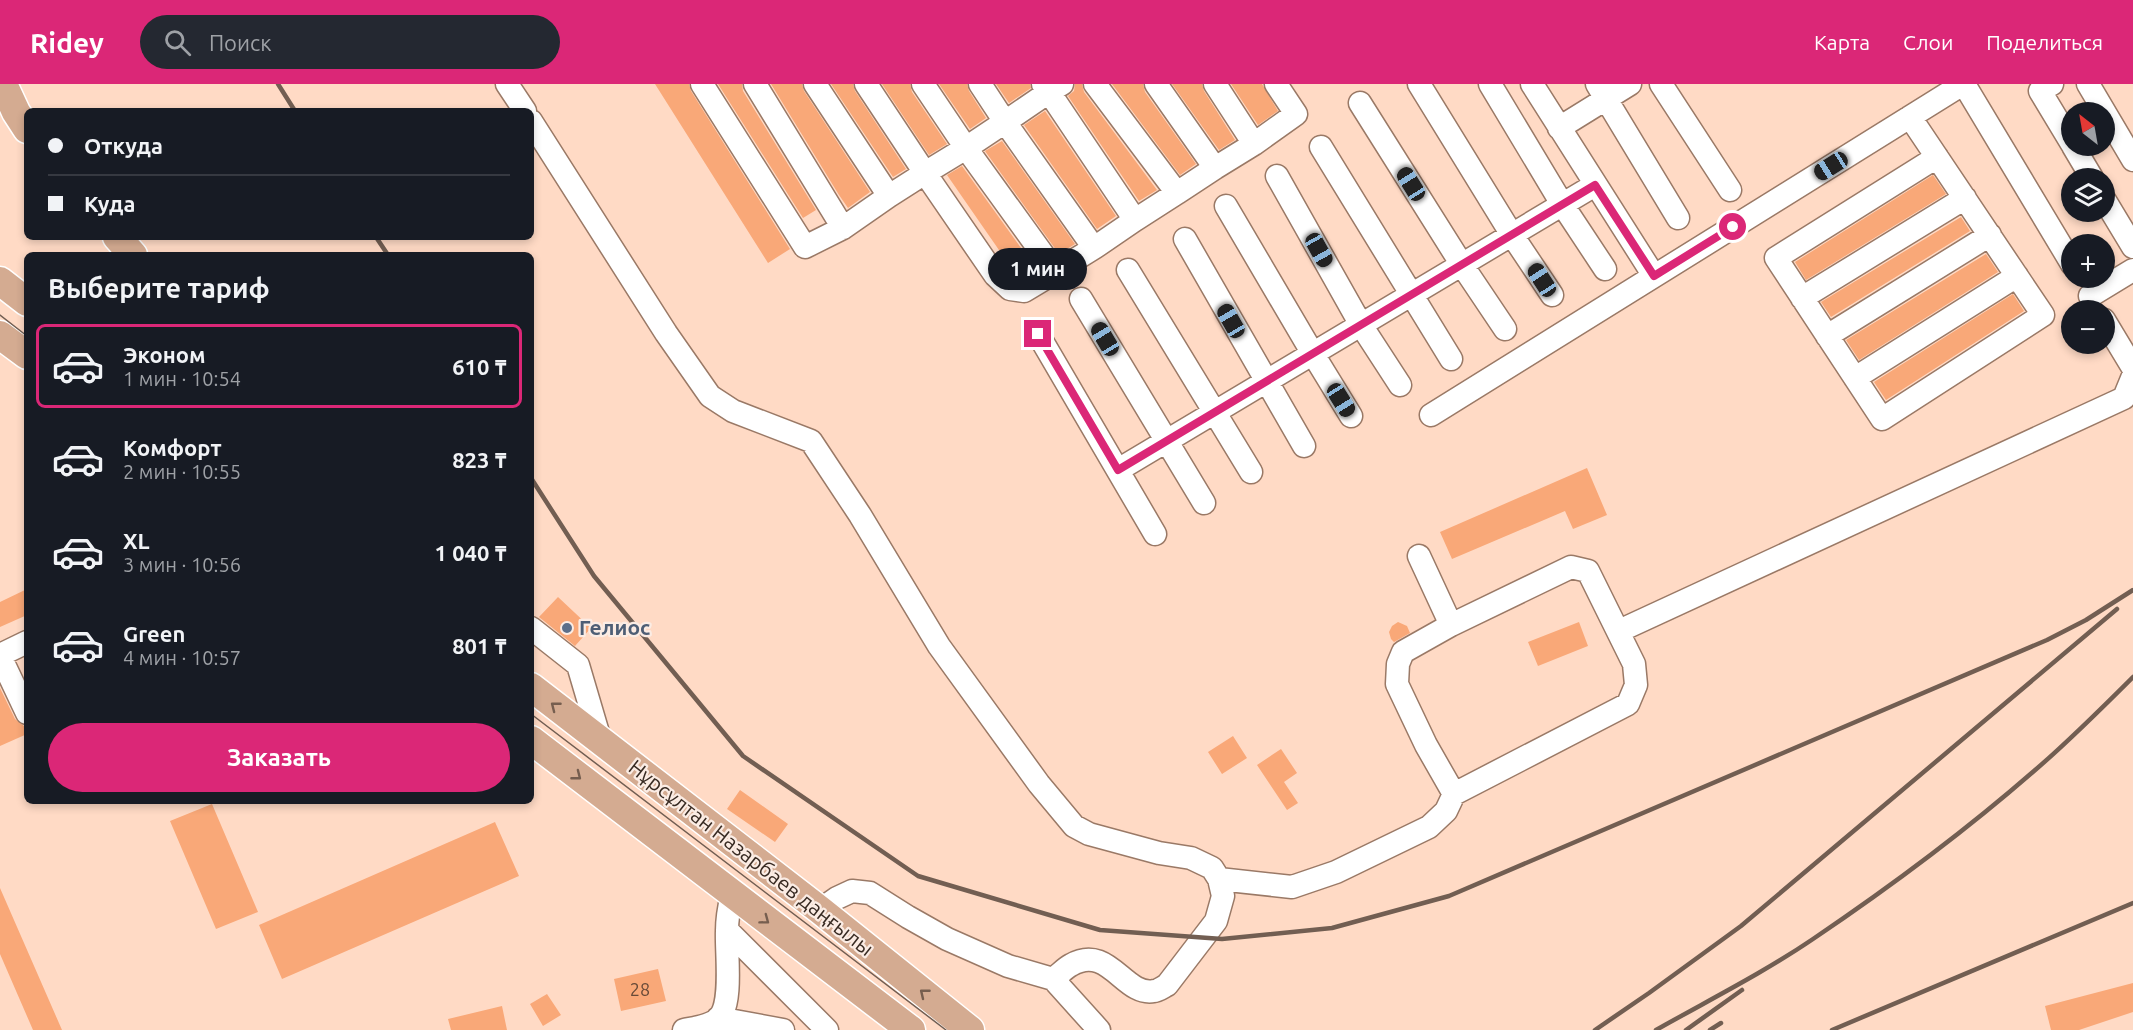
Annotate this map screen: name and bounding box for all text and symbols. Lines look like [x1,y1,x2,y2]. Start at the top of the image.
search box [140,15,560,69]
icon: search [161,26,194,59]
text: Ridey [30,27,104,58]
text: Поиск [209,30,272,55]
text: Карта [1814,30,1870,54]
text: Слои [1903,30,1953,54]
text: Поделиться [1986,30,2103,54]
north arrow [2061,102,2115,156]
map controls [2061,102,2115,354]
text: Откуда [84,133,163,158]
car [1811,149,1851,183]
car [1394,164,1428,204]
button: layers [2061,168,2115,222]
text: Куда [84,191,135,216]
route start [1719,213,1746,240]
car [1302,230,1336,270]
button: + [2061,234,2115,288]
callout: 1 мин [988,247,1088,289]
text: 1 мин [1010,257,1065,280]
car [1525,260,1559,300]
text: Выберите тариф [48,273,270,303]
button: − [2061,300,2115,354]
car [1214,301,1248,341]
car [1088,319,1122,359]
route end [1024,320,1051,347]
icon: car [51,339,105,393]
text: Эконом [123,342,205,367]
text: 610 ₸ [452,354,507,379]
text: 1 мин · 10:54 [123,367,241,390]
car [1324,380,1358,420]
icon: car [51,432,105,486]
text: Комфорт [123,435,222,460]
text: 823 ₸ [452,447,507,472]
text: 2 мин · 10:55 [123,460,241,483]
icon: car [51,525,105,579]
text: XL [123,528,150,553]
text: 1 040 ₸ [435,540,507,565]
text: 3 мин · 10:56 [123,553,241,576]
place label: Гелиос [579,615,650,639]
icon: car [51,618,105,672]
text: Green [123,621,185,646]
marker: Гелиос [560,621,574,635]
text: 801 ₸ [452,633,507,658]
text: 4 мин · 10:57 [123,646,241,669]
one-way arrow [550,702,561,713]
button: Заказать [48,723,510,792]
street label: Нұрсұлтан Назарбаев даңғылы [625,754,879,960]
one-way arrow [571,768,582,779]
one-way arrow [759,913,770,924]
house number: 28 [630,979,650,999]
one-way arrow [920,990,931,1001]

